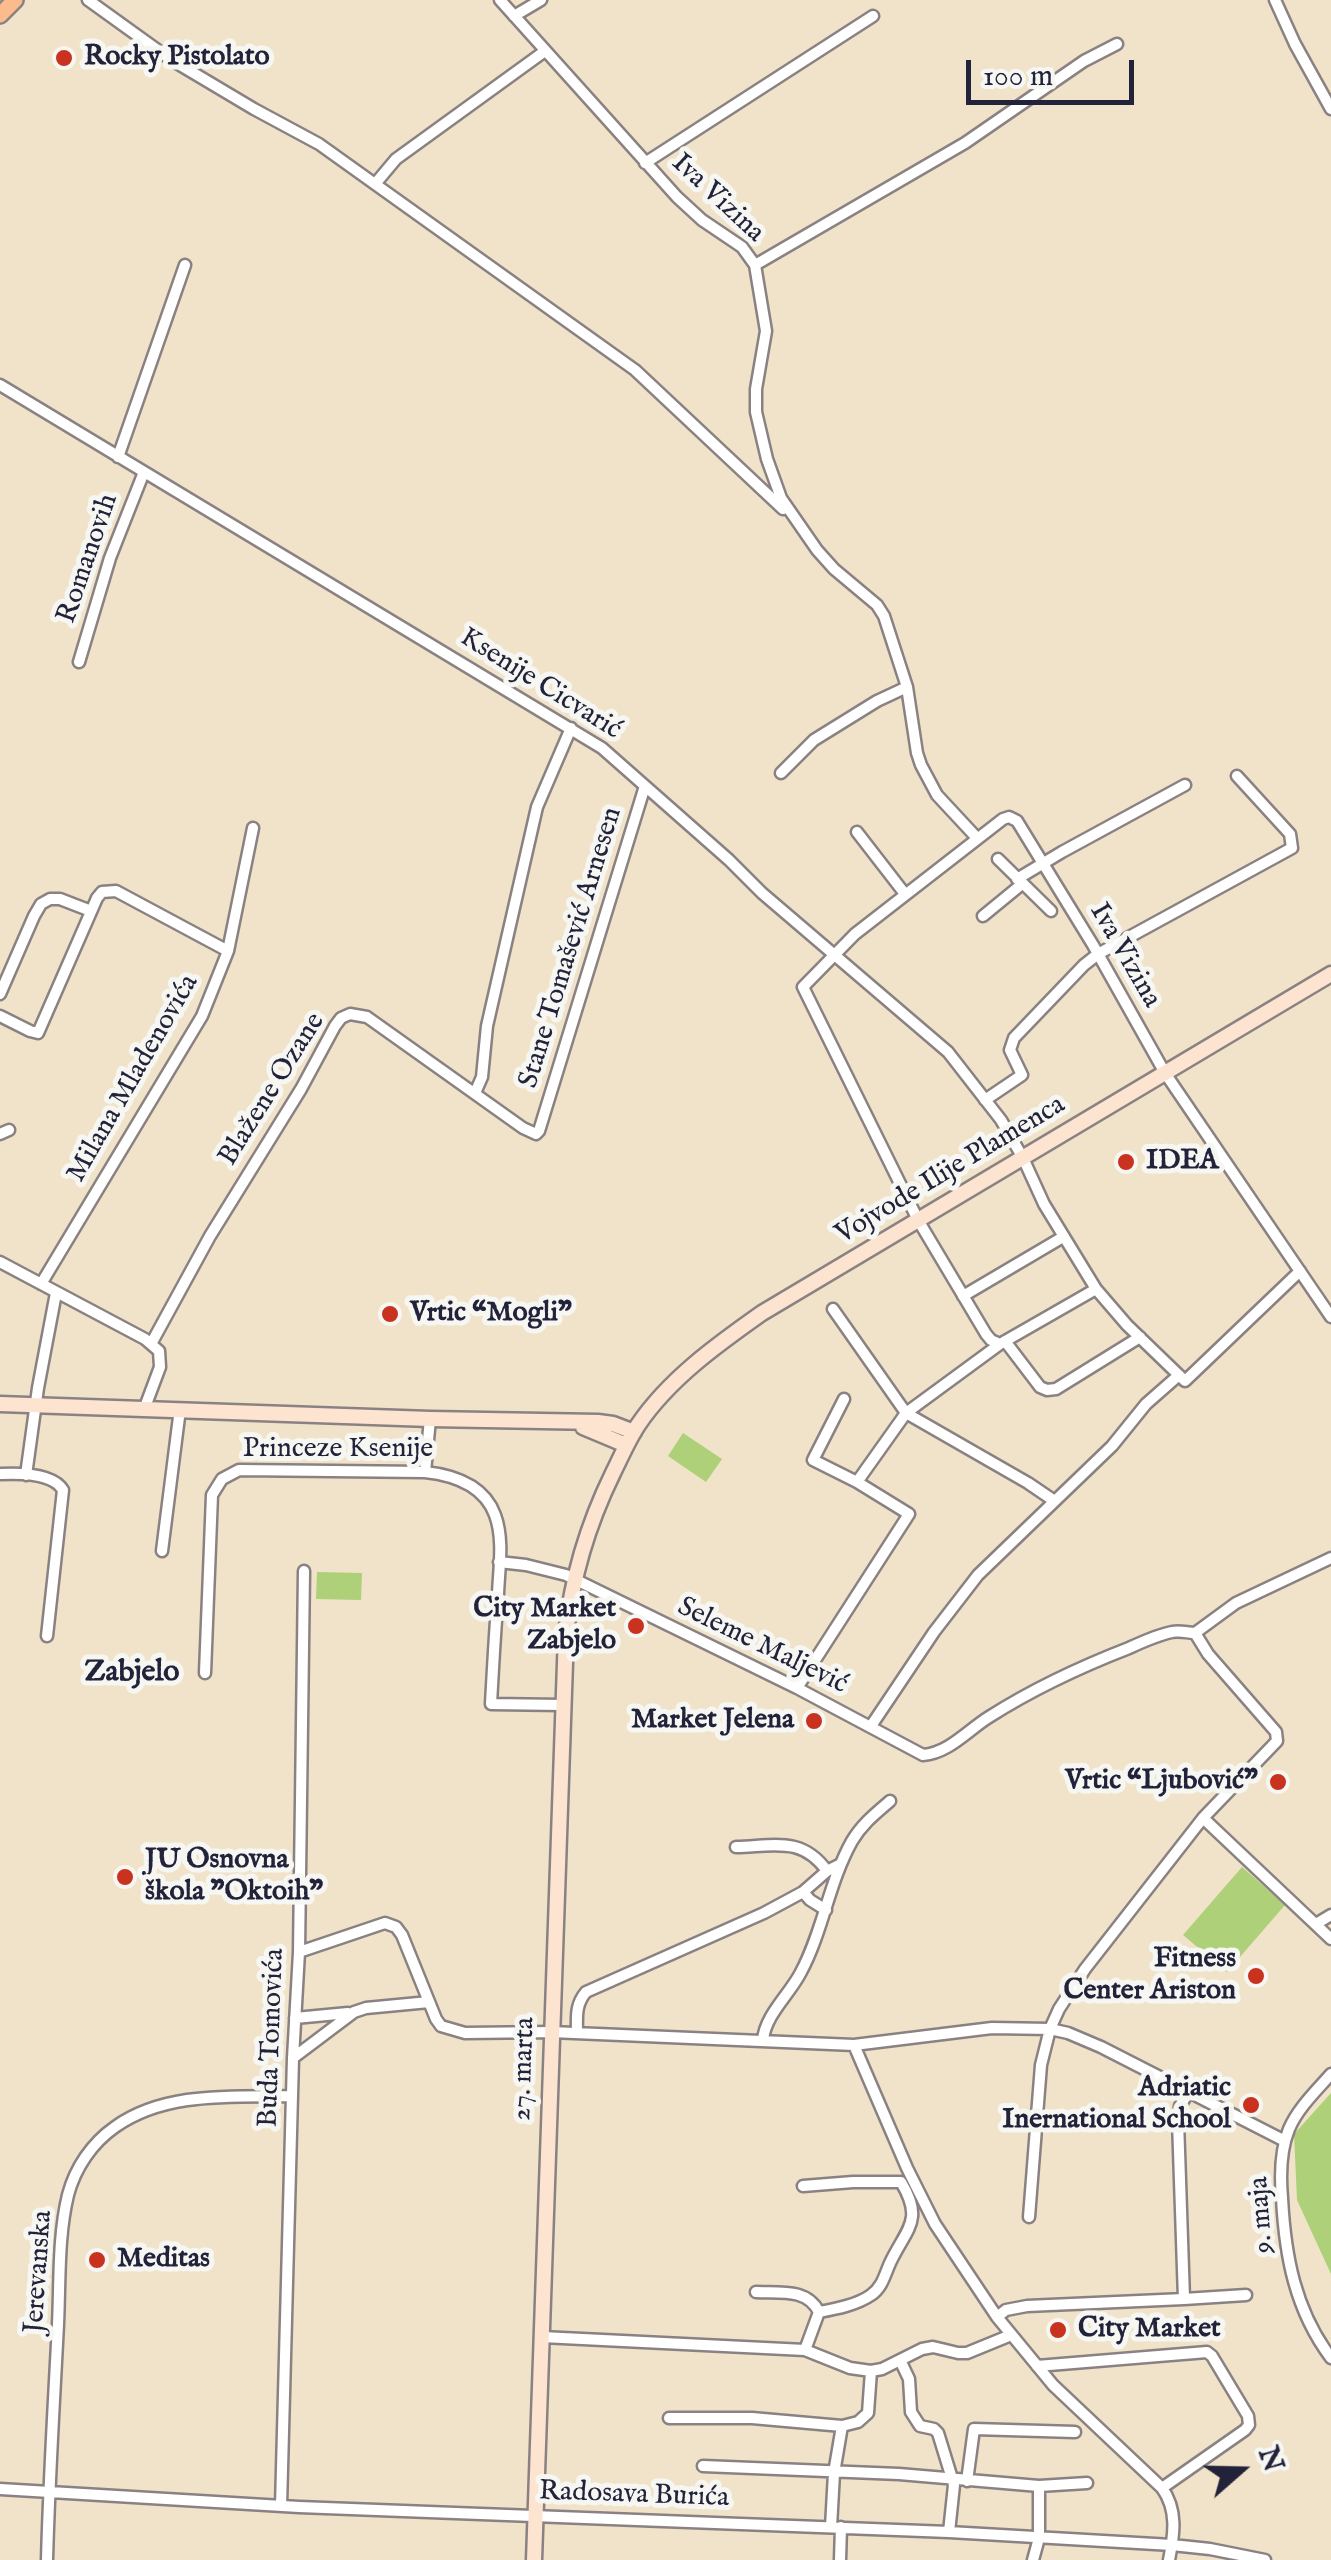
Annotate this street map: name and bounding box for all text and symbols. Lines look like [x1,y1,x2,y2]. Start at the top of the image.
scale bar [971,40,1138,102]
place label: Rocky Pistolato [84,41,270,75]
marker: Rocky Pistolato [53,47,75,69]
text: 100 m [983,58,1053,96]
street label: Iva Vizina [663,147,771,251]
street label: Romanovih [51,490,127,628]
street label: Ksenije Cicvarić [453,622,627,748]
street label: Stane Tomašević Arnesen [513,804,631,1092]
street label: Iva Vizina [1081,898,1167,1014]
street label: Milana Mladenovića [61,969,207,1189]
street label: Blažene Ozane [213,1007,333,1173]
street label: Vojvode Ilije Plamenca [830,1089,1072,1253]
place label: IDEA [1146,1145,1219,1179]
marker: IDEA [1115,1151,1137,1173]
place label: Vrtic “Mogli” [410,1297,572,1331]
marker: Vrtic “Mogli” [379,1303,401,1325]
street label: Princeze Ksenije [243,1433,433,1467]
street label: Seleme Maljević [671,1591,853,1703]
place label: City Market Zabjelo [473,1593,616,1659]
marker: City Market Zabjelo [625,1615,647,1637]
district label: Zabjelo [84,1656,180,1692]
place label: Market Jelena [631,1704,794,1738]
marker: Market Jelena [803,1710,825,1732]
place label: Vrtic “Ljubović” [1065,1765,1258,1799]
marker: Vrtic “Ljubović” [1267,1771,1289,1793]
place label: JU Osnovna škola "Oktoih" [145,1844,323,1910]
marker: JU Osnovna škola "Oktoih" [114,1866,136,1888]
place label: Fitness Center Ariston [1063,1943,1236,2009]
street label: Buda Tomovića [253,1948,293,2128]
marker: Fitness Center Ariston [1245,1965,1267,1987]
street label: 27. marta [506,2017,544,2121]
place label: Adriatic Inernational School [1002,2072,1231,2138]
marker: Adriatic Inernational School [1240,2094,1262,2116]
street label: 9. maja [1244,2176,1282,2254]
street label: Jerevanska [19,2209,61,2335]
place label: Meditas [117,2243,210,2277]
marker: Meditas [86,2249,108,2271]
place label: City Market [1078,2313,1221,2347]
marker: City Market [1047,2319,1069,2341]
north arrow [1191,2420,1291,2520]
text: N [1249,2442,1290,2477]
street label: Radosava Burića [538,2476,730,2516]

